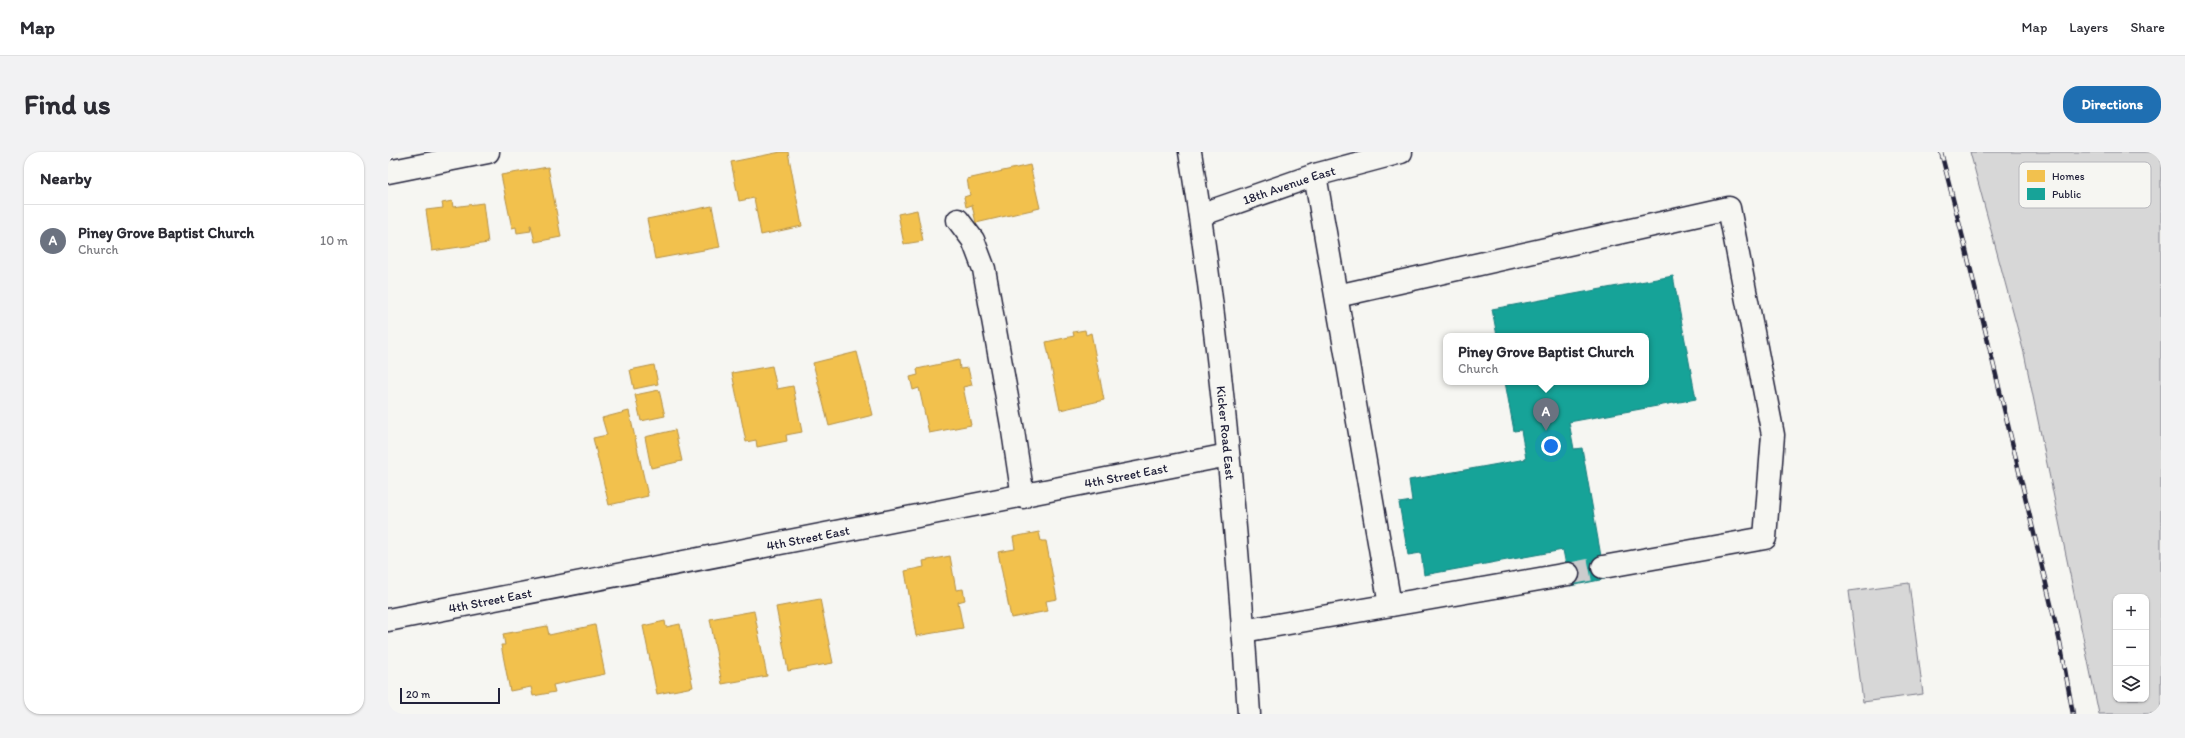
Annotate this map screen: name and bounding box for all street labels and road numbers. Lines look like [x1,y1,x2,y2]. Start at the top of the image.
street label: 18th Avenue East [1241,162,1337,207]
street label: Kicker Road East [1214,385,1238,480]
street label: 4th Street East [1083,460,1169,491]
street label: 4th Street East [765,522,851,553]
street label: 4th Street East [447,584,533,615]

